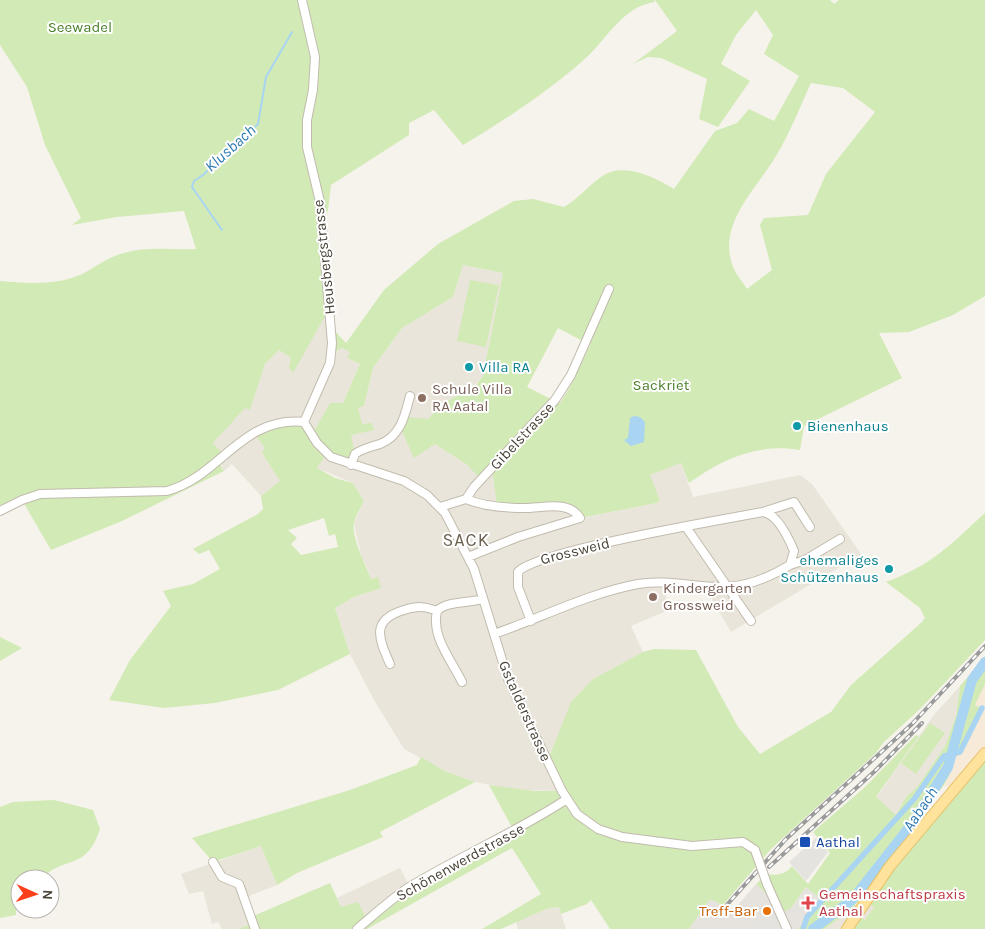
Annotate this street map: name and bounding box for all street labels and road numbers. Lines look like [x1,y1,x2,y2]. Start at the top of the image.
street label: Heusbergstrasse [309,199,339,315]
street label: Gibelstrasse [486,399,558,473]
street label: Grossweid [538,534,612,568]
street label: Gstalderstrasse [495,658,555,764]
street label: Schönenwerdstrasse [393,819,527,905]

